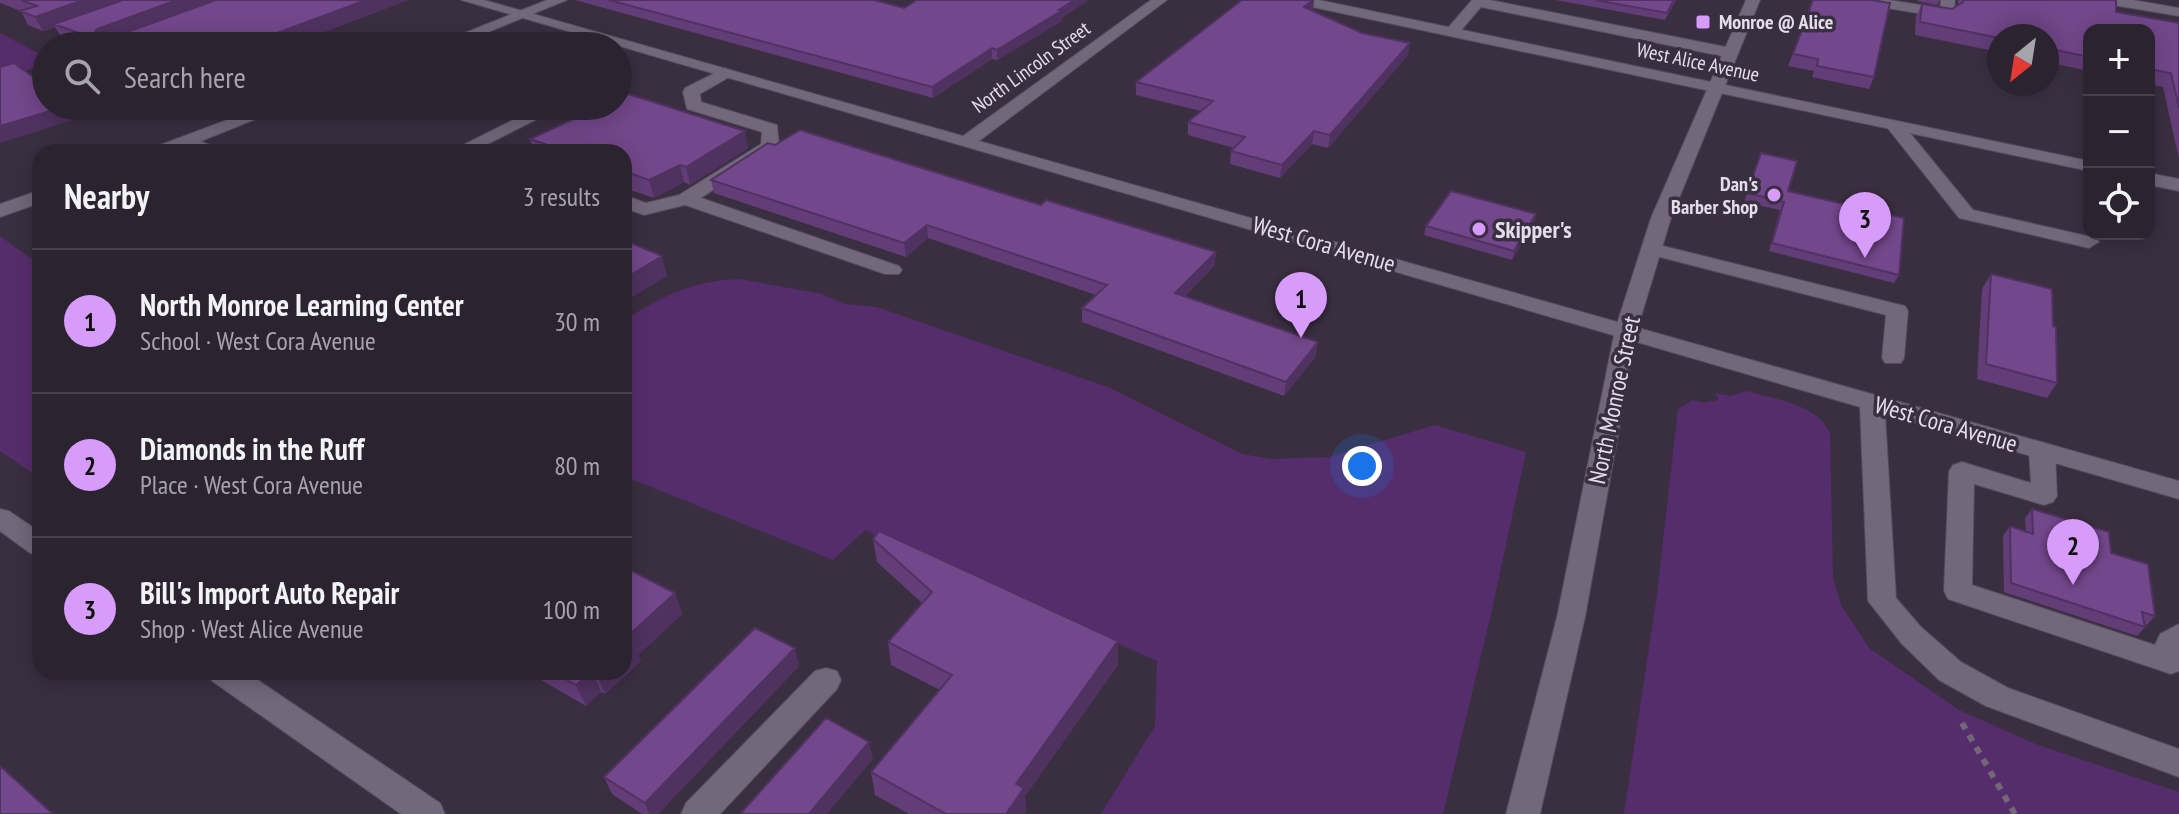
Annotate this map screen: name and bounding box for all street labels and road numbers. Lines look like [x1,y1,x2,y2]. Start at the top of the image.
street label: North Lincoln Street [967,15,1096,119]
street label: West Alice Avenue [1634,36,1762,88]
street label: West Cora Avenue [1249,209,1399,279]
street label: North Monroe Street [1581,313,1647,487]
street label: West Cora Avenue [1871,389,2021,459]

